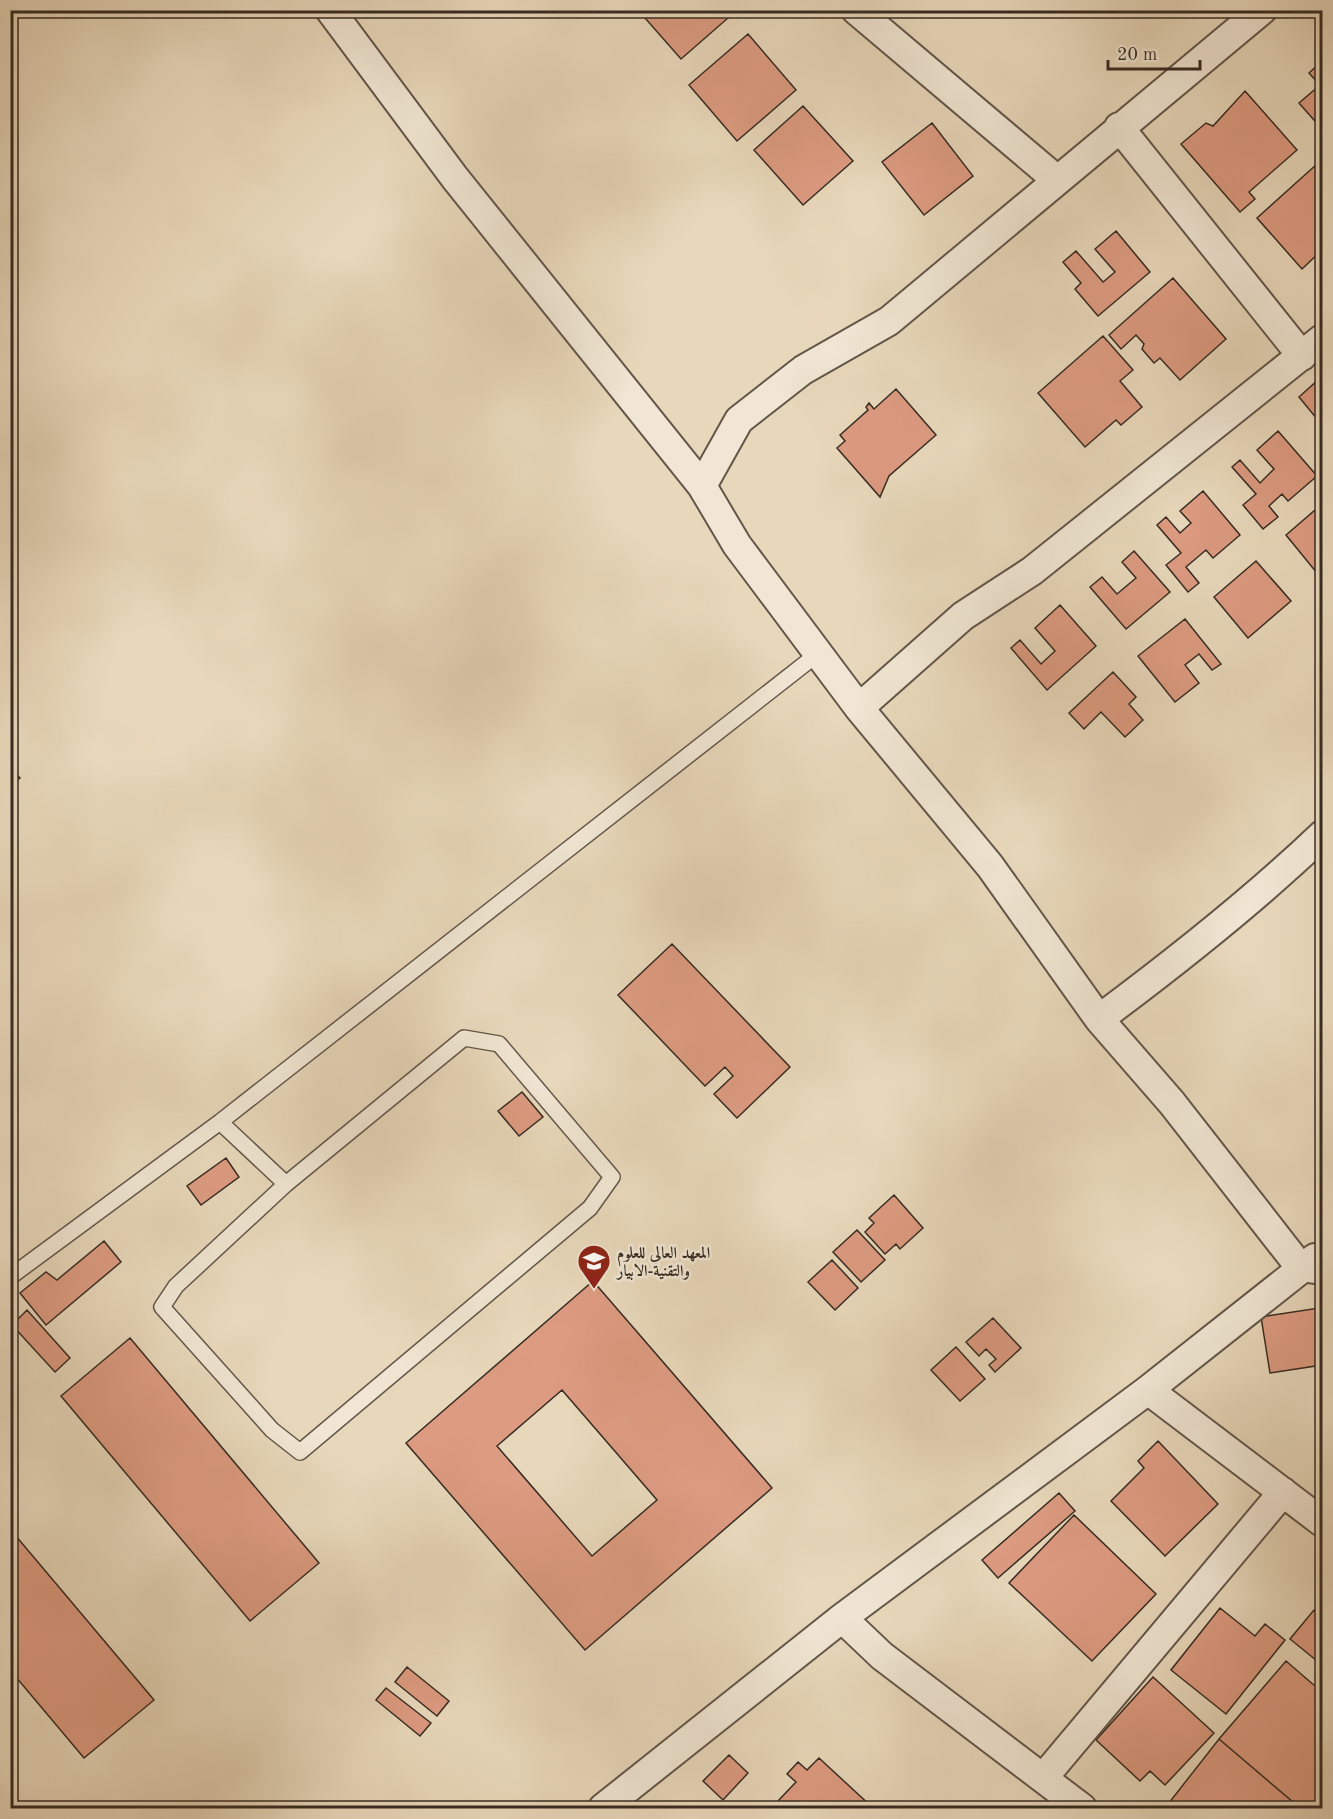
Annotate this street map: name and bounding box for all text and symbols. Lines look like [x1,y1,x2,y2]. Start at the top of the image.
scale bar [1108,33,1200,71]
text: 20 m [1117,46,1157,64]
school or university icon: المعهد العالي للعلوم والتقنية-الابيار [576,1243,612,1290]
place label: المعهد العالي للعلوم والتقنية-الابيار [615,1245,710,1281]

